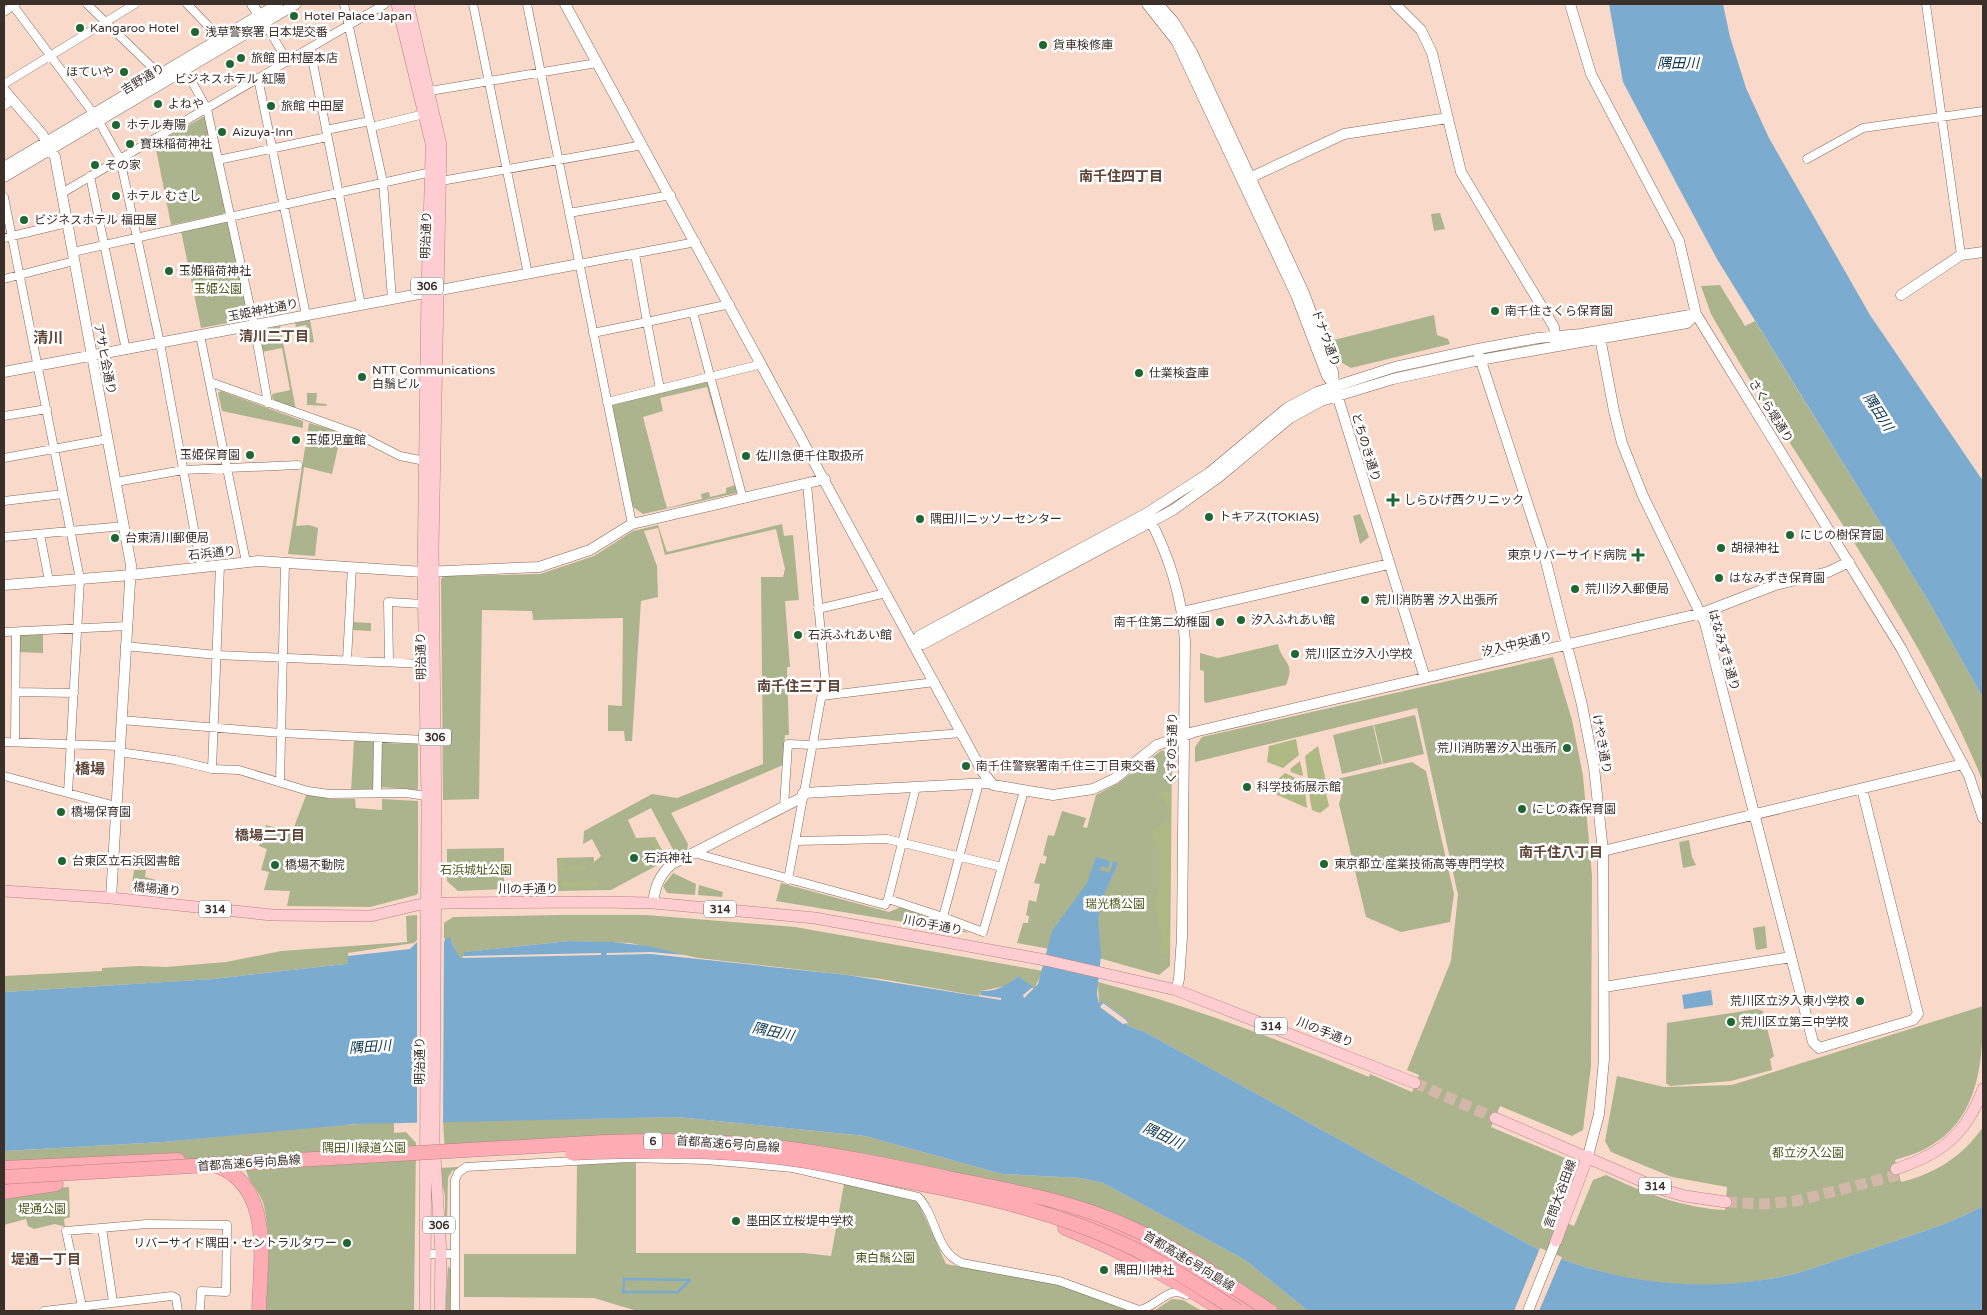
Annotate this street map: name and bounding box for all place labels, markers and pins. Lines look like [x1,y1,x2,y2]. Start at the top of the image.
place label: Hotel Palace Japan [304,9,412,23]
marker: Hotel Palace Japan [288,10,300,22]
place label: Kangaroo Hotel [90,21,179,35]
marker: Kangaroo Hotel [74,22,86,34]
place label: 浅草警察署 日本堤交番 [205,25,328,39]
marker: 浅草警察署 日本堤交番 [189,26,201,38]
place label: 貨車検修庫 [1053,38,1113,52]
marker: 貨車検修庫 [1037,39,1049,51]
place label: 旅館 田村屋本店 [251,51,338,65]
marker: 旅館 田村屋本店 [235,52,247,64]
marker: ビジネスホテル 紅陽 [224,58,236,70]
place label: ほていや [66,65,114,79]
marker: ほていや [118,66,130,78]
place label: ビジネスホテル 紅陽 [174,72,286,86]
place label: よねや [168,97,204,111]
marker: よねや [152,98,164,110]
place label: 旅館 中田屋 [281,99,344,113]
marker: 旅館 中田屋 [265,100,277,112]
place label: ホテル寿陽 [126,118,186,132]
marker: ホテル寿陽 [110,119,122,131]
place label: Aizuya-Inn [232,125,293,139]
marker: Aizuya-Inn [216,126,228,138]
place label: 寶珠稲荷神社 [140,137,212,151]
marker: 寶珠稲荷神社 [124,138,136,150]
place label: その家 [105,158,141,172]
marker: その家 [89,159,101,171]
place label: ホテル むさし [126,189,201,203]
marker: ホテル むさし [110,190,122,202]
place label: ビジネスホテル 福田屋 [34,213,157,227]
marker: ビジネスホテル 福田屋 [18,214,30,226]
place label: 玉姫稲荷神社 [179,264,251,278]
marker: 玉姫稲荷神社 [163,265,175,277]
place label: 南千住さくら保育園 [1505,304,1613,318]
marker: 南千住さくら保育園 [1489,305,1501,317]
place label: NTT Communications 白鬚ビル [372,363,496,391]
place label: 仕業検査庫 [1149,366,1209,380]
marker: 仕業検査庫 [1133,367,1145,379]
marker: NTT Communications 白鬚ビル [356,371,368,383]
place label: 玉姫児童館 [306,433,366,447]
marker: 玉姫児童館 [290,434,302,446]
place label: 玉姫保育園 [180,448,240,462]
marker: 玉姫保育園 [244,449,256,461]
place label: 佐川急便千住取扱所 [756,449,864,463]
marker: 佐川急便千住取扱所 [740,450,752,462]
marker: しらひげ西クリニック [1386,493,1400,507]
place label: しらひげ西クリニック [1404,493,1524,507]
place label: トキアス(TOKIAS) [1219,510,1319,524]
marker: トキアス(TOKIAS) [1203,511,1215,523]
place label: 隅田川ニッソーセンター [930,512,1062,526]
marker: 隅田川ニッソーセンター [914,513,926,525]
place label: にじの樹保育園 [1800,528,1884,542]
marker: にじの樹保育園 [1784,529,1796,541]
place label: 台東清川郵便局 [125,531,209,545]
marker: 台東清川郵便局 [109,532,121,544]
place label: 胡禄神社 [1731,541,1779,555]
marker: 胡禄神社 [1715,542,1727,554]
place label: 東京リバーサイド病院 [1507,548,1627,562]
marker: 東京リバーサイド病院 [1631,548,1645,562]
place label: はなみずき保育園 [1729,571,1825,585]
marker: はなみずき保育園 [1713,572,1725,584]
place label: 荒川汐入郵便局 [1585,582,1669,596]
marker: 荒川汐入郵便局 [1569,583,1581,595]
place label: 荒川消防署 汐入出張所 [1375,593,1498,607]
marker: 荒川消防署 汐入出張所 [1359,594,1371,606]
place label: 汐入ふれあい館 [1251,613,1335,627]
marker: 汐入ふれあい館 [1235,614,1247,626]
place label: 南千住第二幼稚園 [1114,615,1210,629]
marker: 南千住第二幼稚園 [1214,616,1226,628]
place label: 石浜ふれあい館 [808,628,892,642]
marker: 石浜ふれあい館 [792,629,804,641]
place label: 荒川区立汐入小学校 [1305,647,1413,661]
marker: 荒川区立汐入小学校 [1289,648,1301,660]
place label: 荒川消防署汐入出張所 [1437,741,1557,755]
marker: 荒川消防署汐入出張所 [1561,742,1573,754]
place label: 南千住警察署南千住三丁目東交番 [976,759,1156,773]
marker: 南千住警察署南千住三丁目東交番 [960,760,972,772]
place label: 科学技術展示館 [1257,780,1341,794]
marker: 科学技術展示館 [1241,781,1253,793]
place label: にじの森保育園 [1532,802,1616,816]
marker: にじの森保育園 [1516,803,1528,815]
place label: 橋場保育園 [71,805,131,819]
marker: 橋場保育園 [55,806,67,818]
place label: 石浜神社 [644,851,692,865]
marker: 石浜神社 [628,852,640,864]
place label: 台東区立石浜図書館 [72,854,180,868]
marker: 台東区立石浜図書館 [56,855,68,867]
place label: 東京都立 産業技術高等専門学校 [1334,857,1505,871]
place label: 橋場不動院 [285,858,345,872]
marker: 東京都立 産業技術高等専門学校 [1318,858,1330,870]
marker: 橋場不動院 [269,859,281,871]
place label: 荒川区立汐入東小学校 [1730,994,1850,1008]
marker: 荒川区立汐入東小学校 [1854,995,1866,1007]
place label: 荒川区立第三中学校 [1741,1015,1849,1029]
marker: 荒川区立第三中学校 [1725,1016,1737,1028]
place label: 墨田区立桜堤中学校 [746,1214,854,1228]
marker: 墨田区立桜堤中学校 [730,1215,742,1227]
place label: リバーサイド隅田・セントラルタワー [133,1236,337,1250]
marker: リバーサイド隅田・セントラルタワー [341,1237,353,1249]
place label: 隅田川神社 [1114,1263,1174,1277]
marker: 隅田川神社 [1098,1264,1110,1276]

